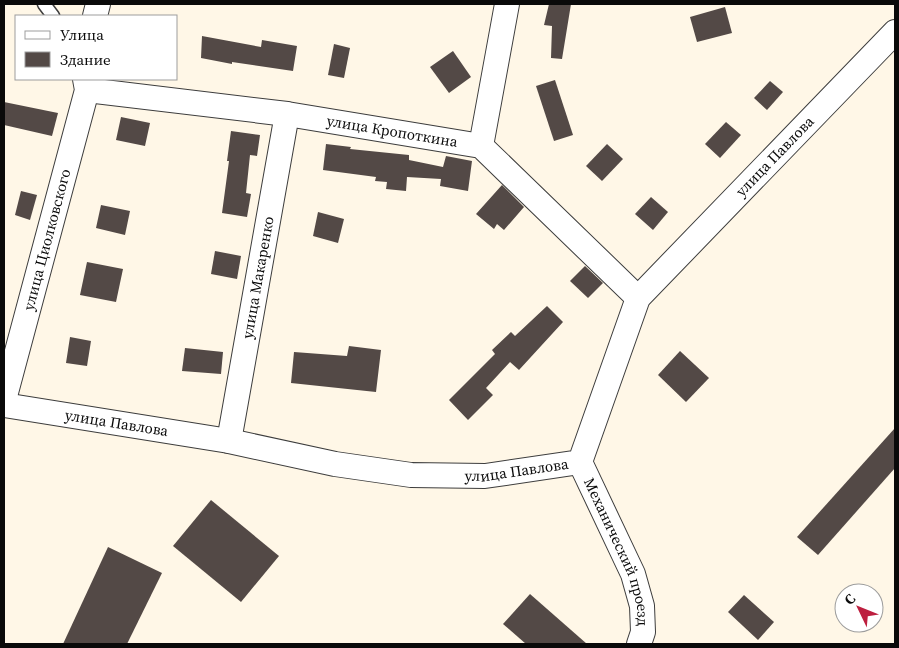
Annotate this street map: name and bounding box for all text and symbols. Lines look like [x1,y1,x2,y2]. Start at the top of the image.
legend [15,15,178,80]
text: Улица [60,24,104,45]
text: Здание [60,49,111,70]
street label: улица Кропоткина [325,110,460,152]
street label: улица Павлова [731,111,819,201]
street label: улица Циолковского [17,166,75,313]
street label: улица Макаренко [236,215,279,340]
street label: улица Павлова [63,404,170,441]
street label: улица Павлова [464,453,570,487]
street label: Механический проезд [579,474,654,627]
north arrow [834,583,884,633]
text: С [839,589,860,609]

